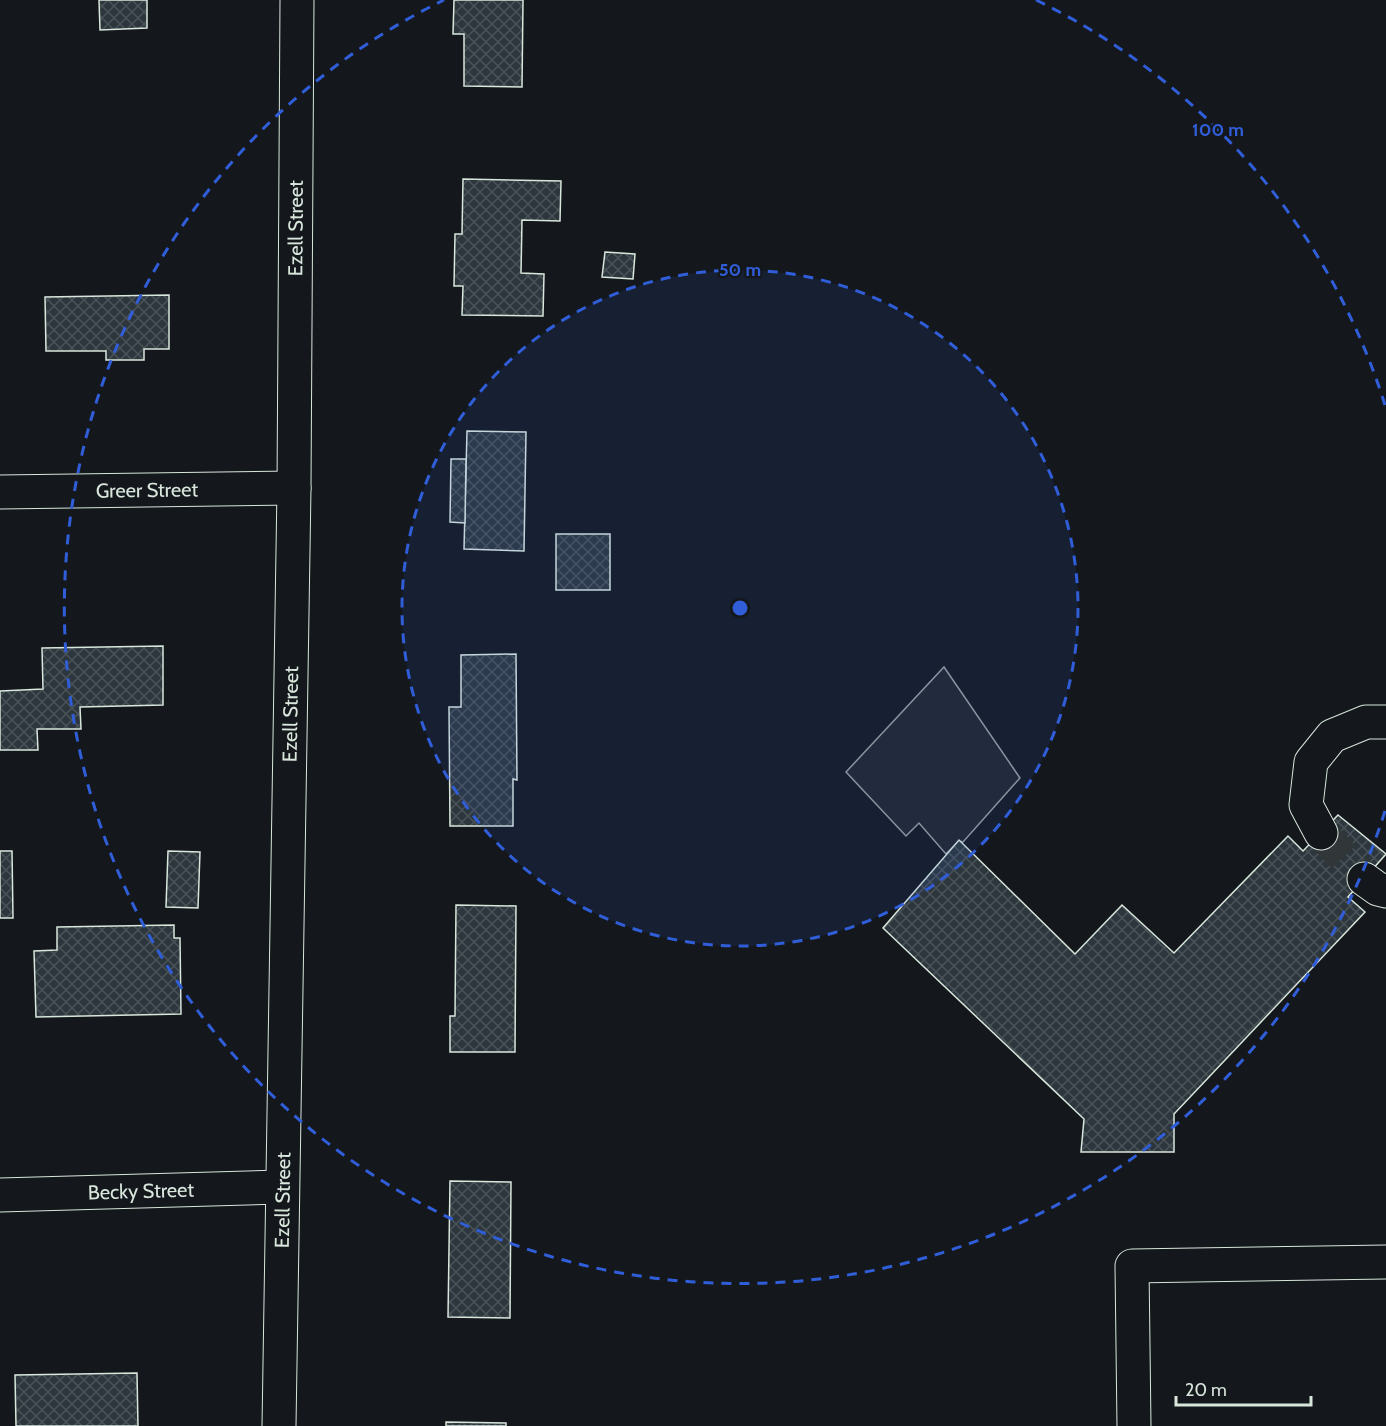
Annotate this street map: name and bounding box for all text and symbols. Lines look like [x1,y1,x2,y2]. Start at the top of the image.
text: 100 m [1192,119,1244,141]
street label: Ezell Street [283,180,308,276]
text: 50 m [719,259,761,281]
street label: Greer Street [96,477,198,503]
centre of rings [730,598,750,618]
street label: Ezell Street [278,666,303,762]
street label: Ezell Street [270,1152,295,1248]
street label: Becky Street [87,1177,195,1205]
scale bar [1176,1369,1311,1407]
text: 20 m [1185,1379,1227,1401]

